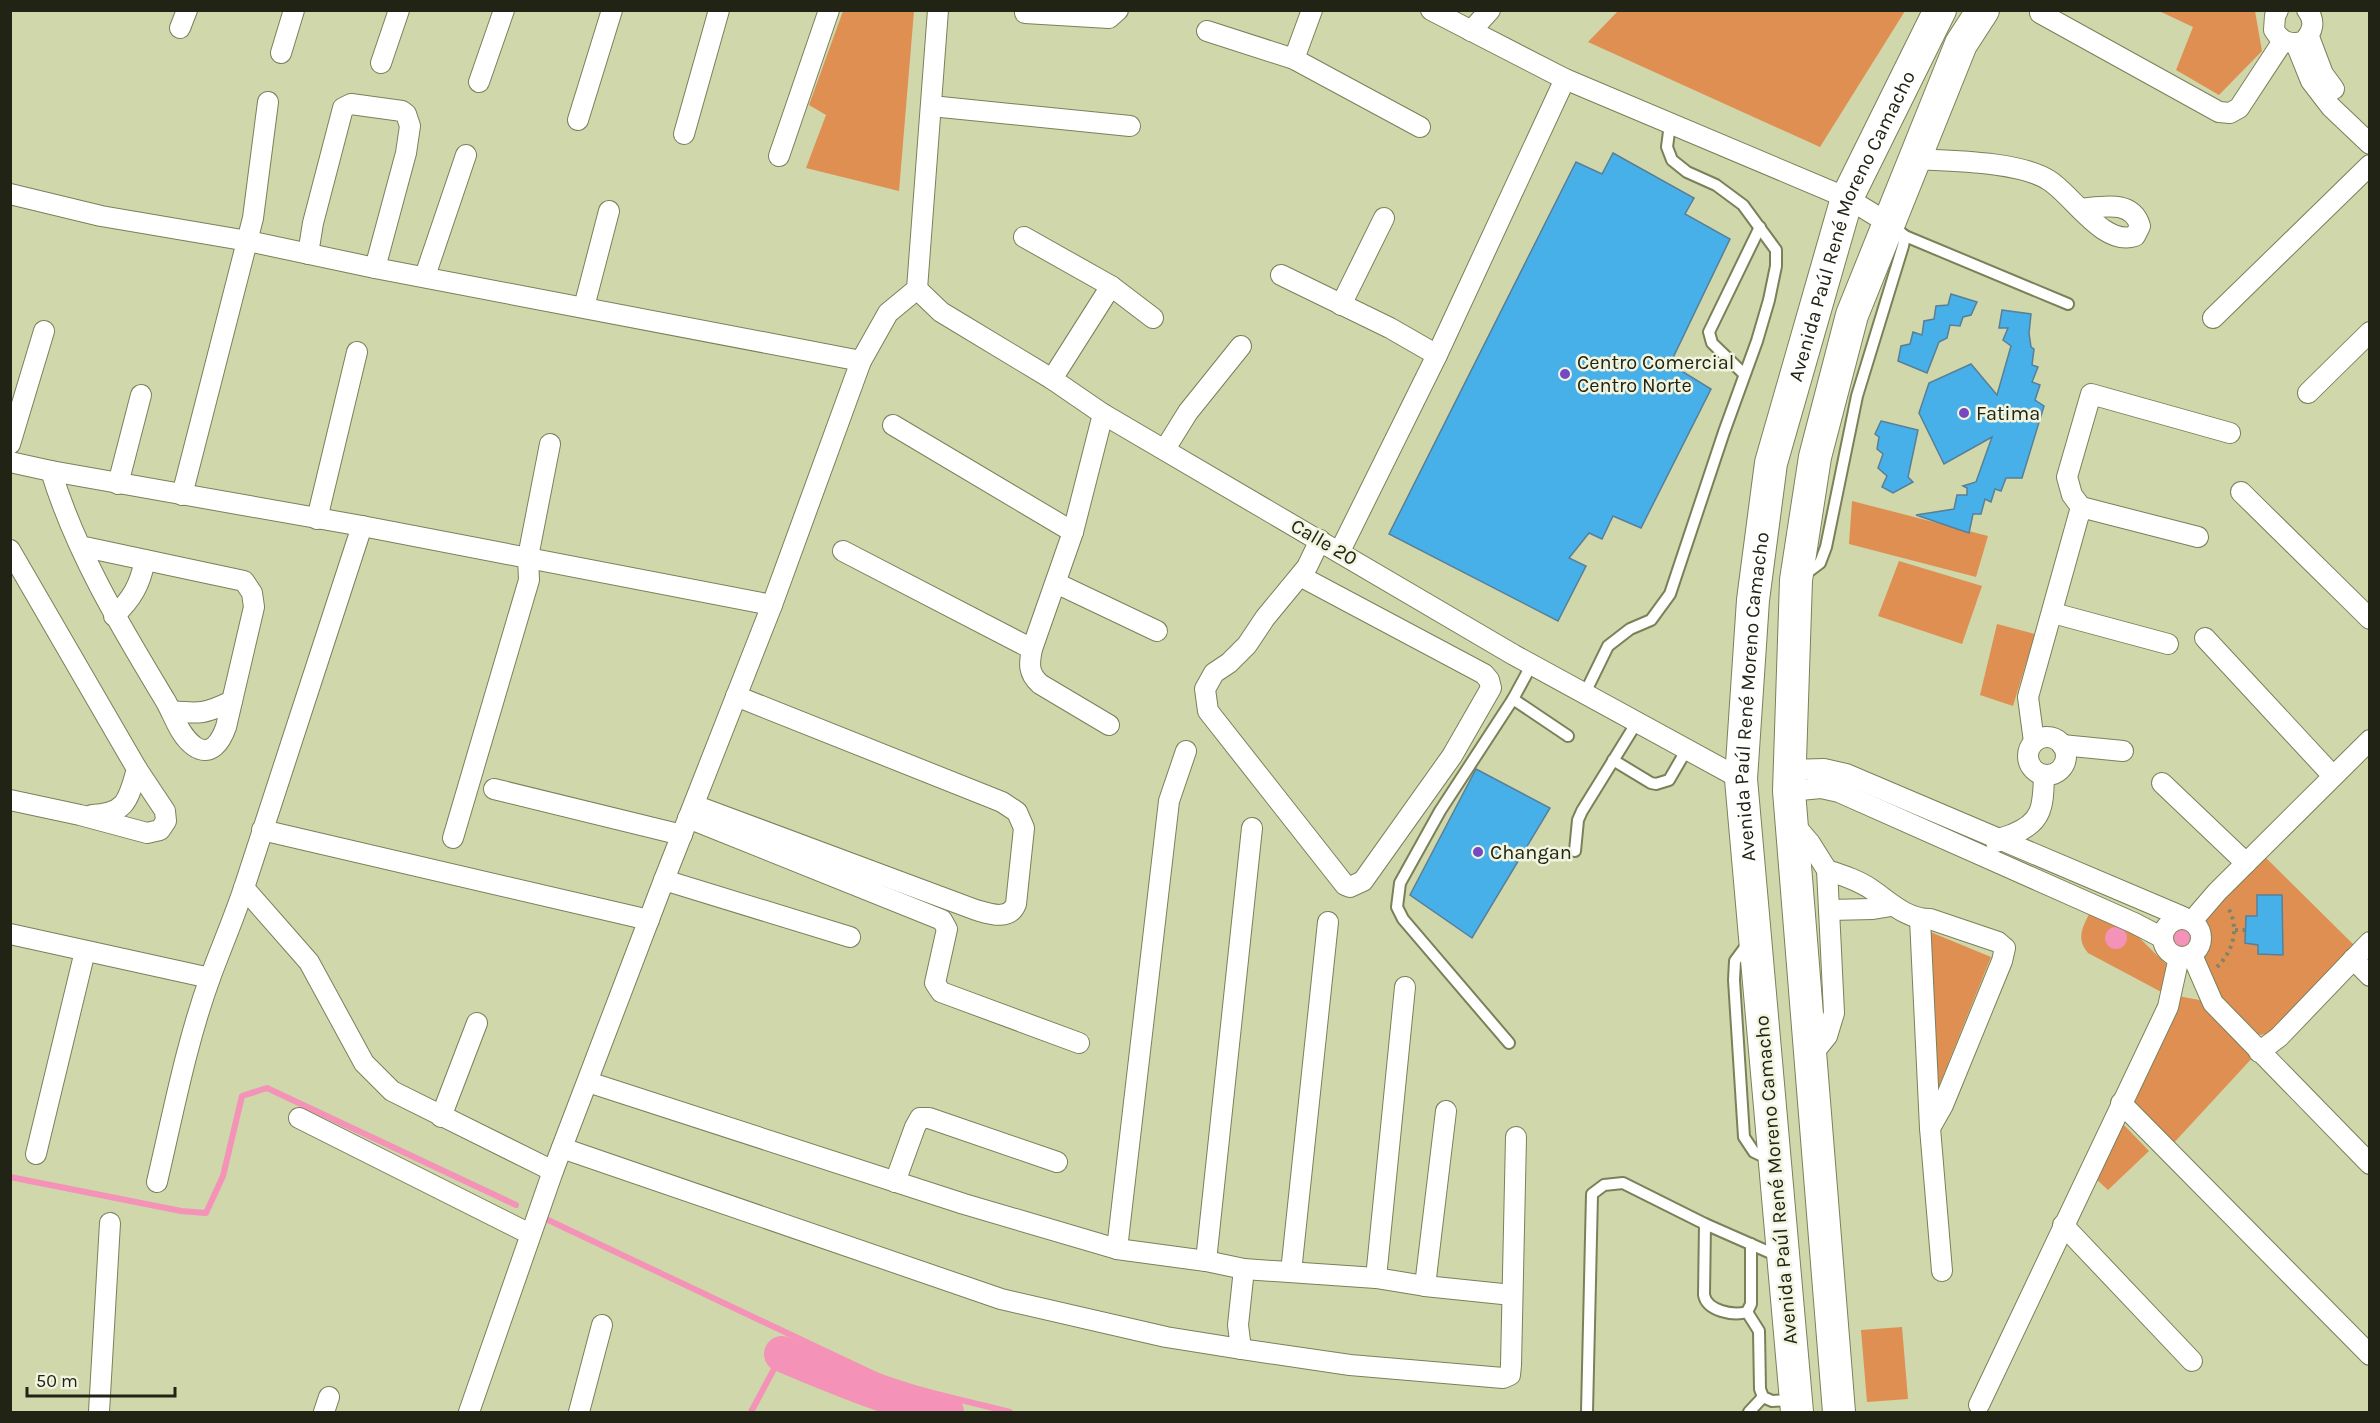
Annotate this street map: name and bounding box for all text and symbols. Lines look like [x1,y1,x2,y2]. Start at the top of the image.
street label: Avenida Paúl René Moreno Camacho [1784,67,1920,384]
place label: Centro Comercial Centro Norte [1577,351,1734,397]
marker: Centro Comercial Centro Norte [1558,367,1572,381]
place label: Fatima [1976,402,2040,425]
marker: Fatima [1957,406,1971,420]
street label: Calle 20 [1287,514,1361,570]
street label: Avenida Paúl René Moreno Camacho [1729,531,1773,863]
place label: Changan [1490,841,1572,864]
marker: Changan [1471,845,1485,859]
street label: Avenida Paúl René Moreno Camacho [1750,1014,1802,1346]
scale bar [27,1360,176,1398]
text: 50 m [36,1370,78,1392]

